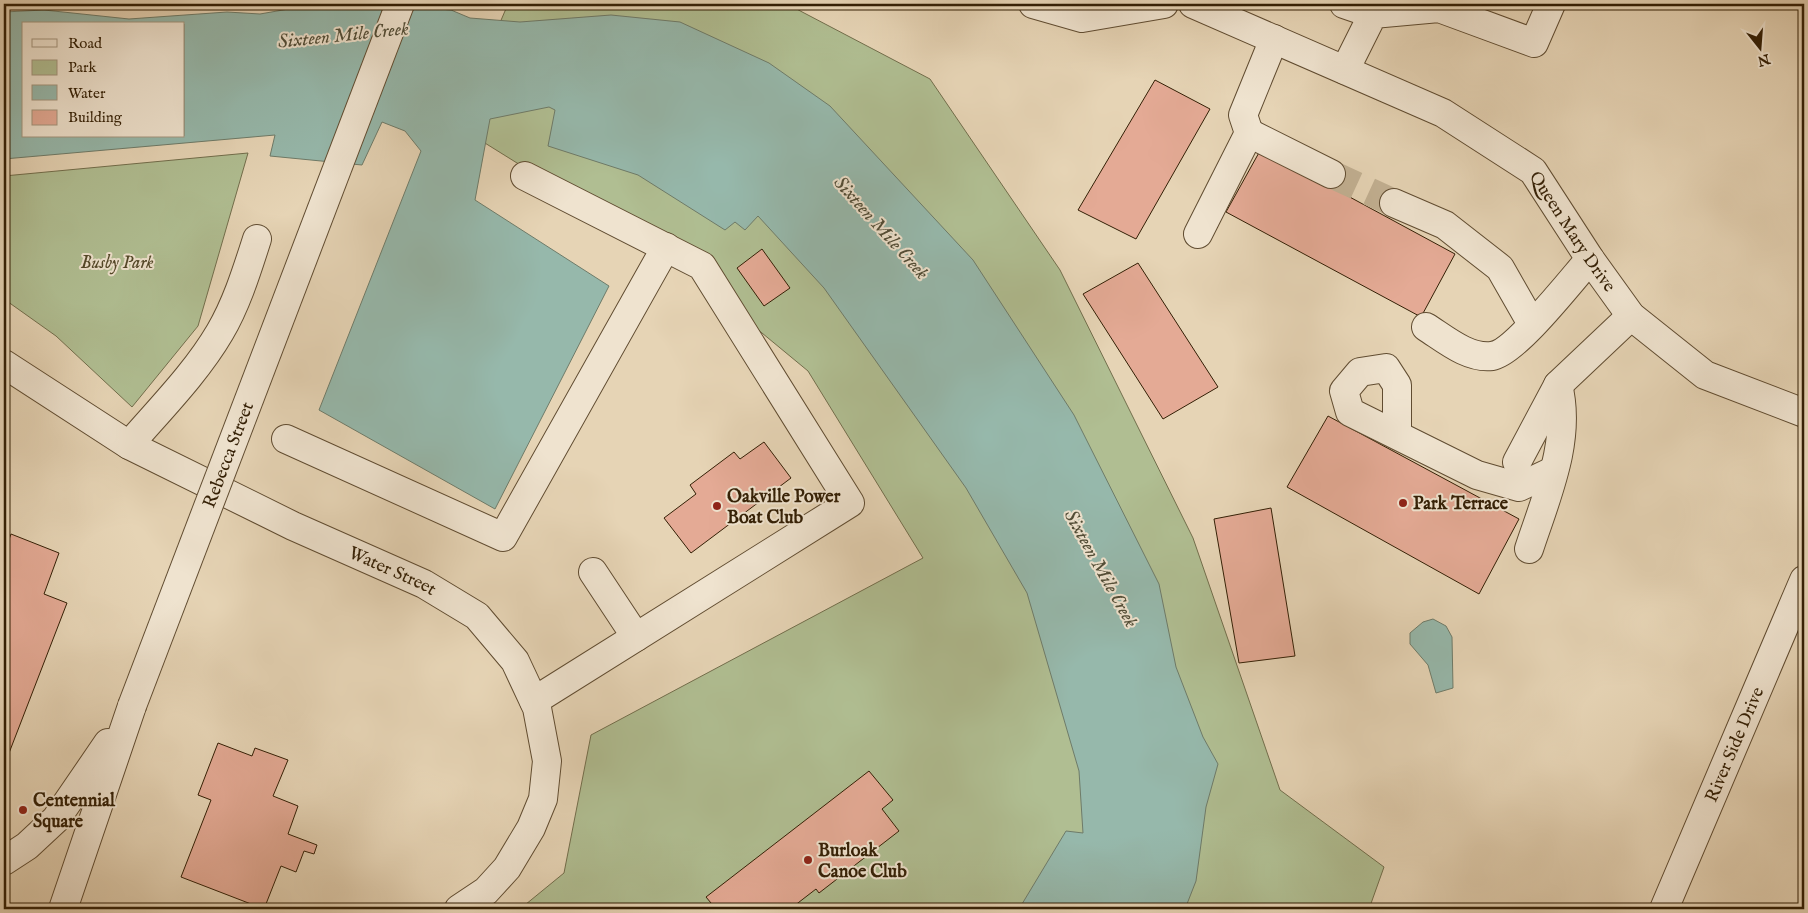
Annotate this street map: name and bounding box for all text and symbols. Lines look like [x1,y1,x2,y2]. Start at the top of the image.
water label: Sixteen Mile Creek [277,17,410,55]
legend [22,22,185,138]
north arrow [1736,22,1786,72]
text: Road [68,34,103,53]
text: N [1755,49,1773,70]
text: Park [68,58,98,77]
text: Water [68,84,106,103]
text: Building [68,108,123,127]
street label: Queen Mary Drive [1523,167,1620,297]
water label: Sixteen Mile Creek [828,172,934,285]
park label: Busby Park [80,252,154,275]
street label: Rebecca Street [199,399,260,512]
place label: Oakville Power Boat Club [727,486,841,530]
place label: Park Terrace [1413,493,1509,516]
marker: Park Terrace [1397,497,1409,509]
marker: Oakville Power Boat Club [711,500,723,512]
water label: Sixteen Mile Creek [1058,506,1143,633]
street label: Water Street [345,542,440,602]
street label: River Side Drive [1701,684,1770,806]
place label: Centennial Square [33,790,116,834]
marker: Centennial Square [17,804,29,816]
place label: Burloak Canoe Club [818,840,907,884]
marker: Burloak Canoe Club [802,854,814,866]

